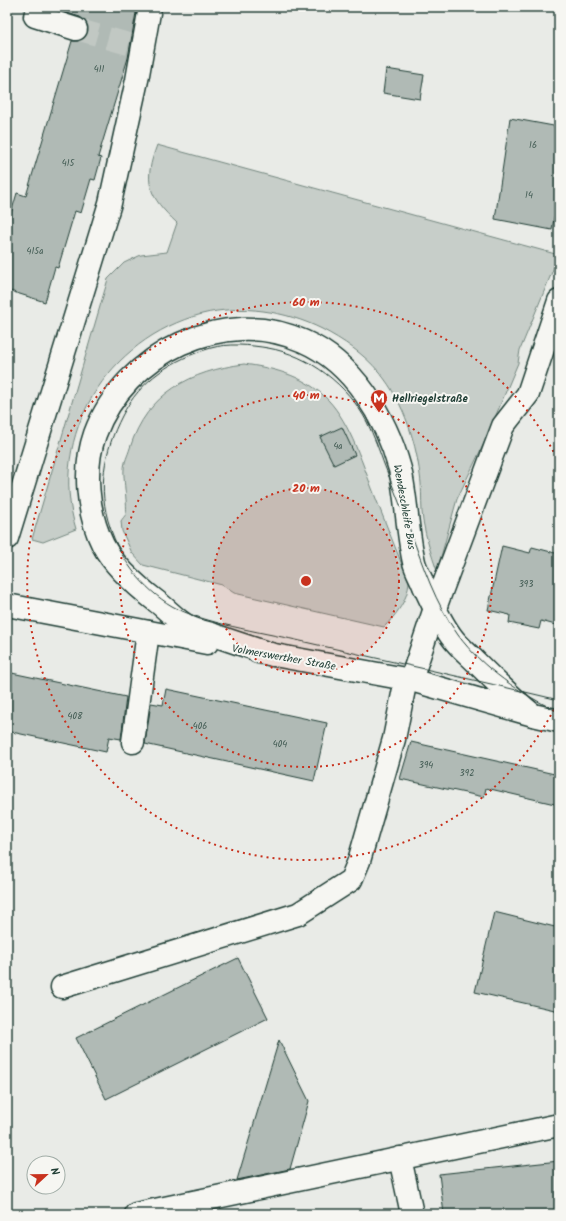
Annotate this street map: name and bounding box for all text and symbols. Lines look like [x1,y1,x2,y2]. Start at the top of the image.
house number: 411 [94,62,104,77]
house number: 16 [529,138,537,153]
house number: 415 [62,156,75,171]
house number: 14 [525,188,533,203]
house number: 415a [27,244,43,259]
text: 60 m [292,293,320,312]
text: 40 m [292,386,320,405]
metro station icon: Hellriegelstraße [369,388,389,413]
place label: Hellriegelstraße [392,390,468,408]
house number: 4a [333,439,343,454]
street label: Wendeschleife Bus [388,463,420,551]
text: 20 m [292,479,320,498]
centre of rings [299,574,313,588]
house number: 393 [519,577,533,592]
street label: Volmerswerther Straße [231,640,337,676]
house number: 408 [68,709,83,724]
house number: 406 [193,719,207,734]
house number: 404 [273,737,287,752]
house number: 394 [419,758,433,773]
house number: 392 [460,766,474,781]
north arrow [26,1155,66,1195]
text: N [45,1165,64,1178]

